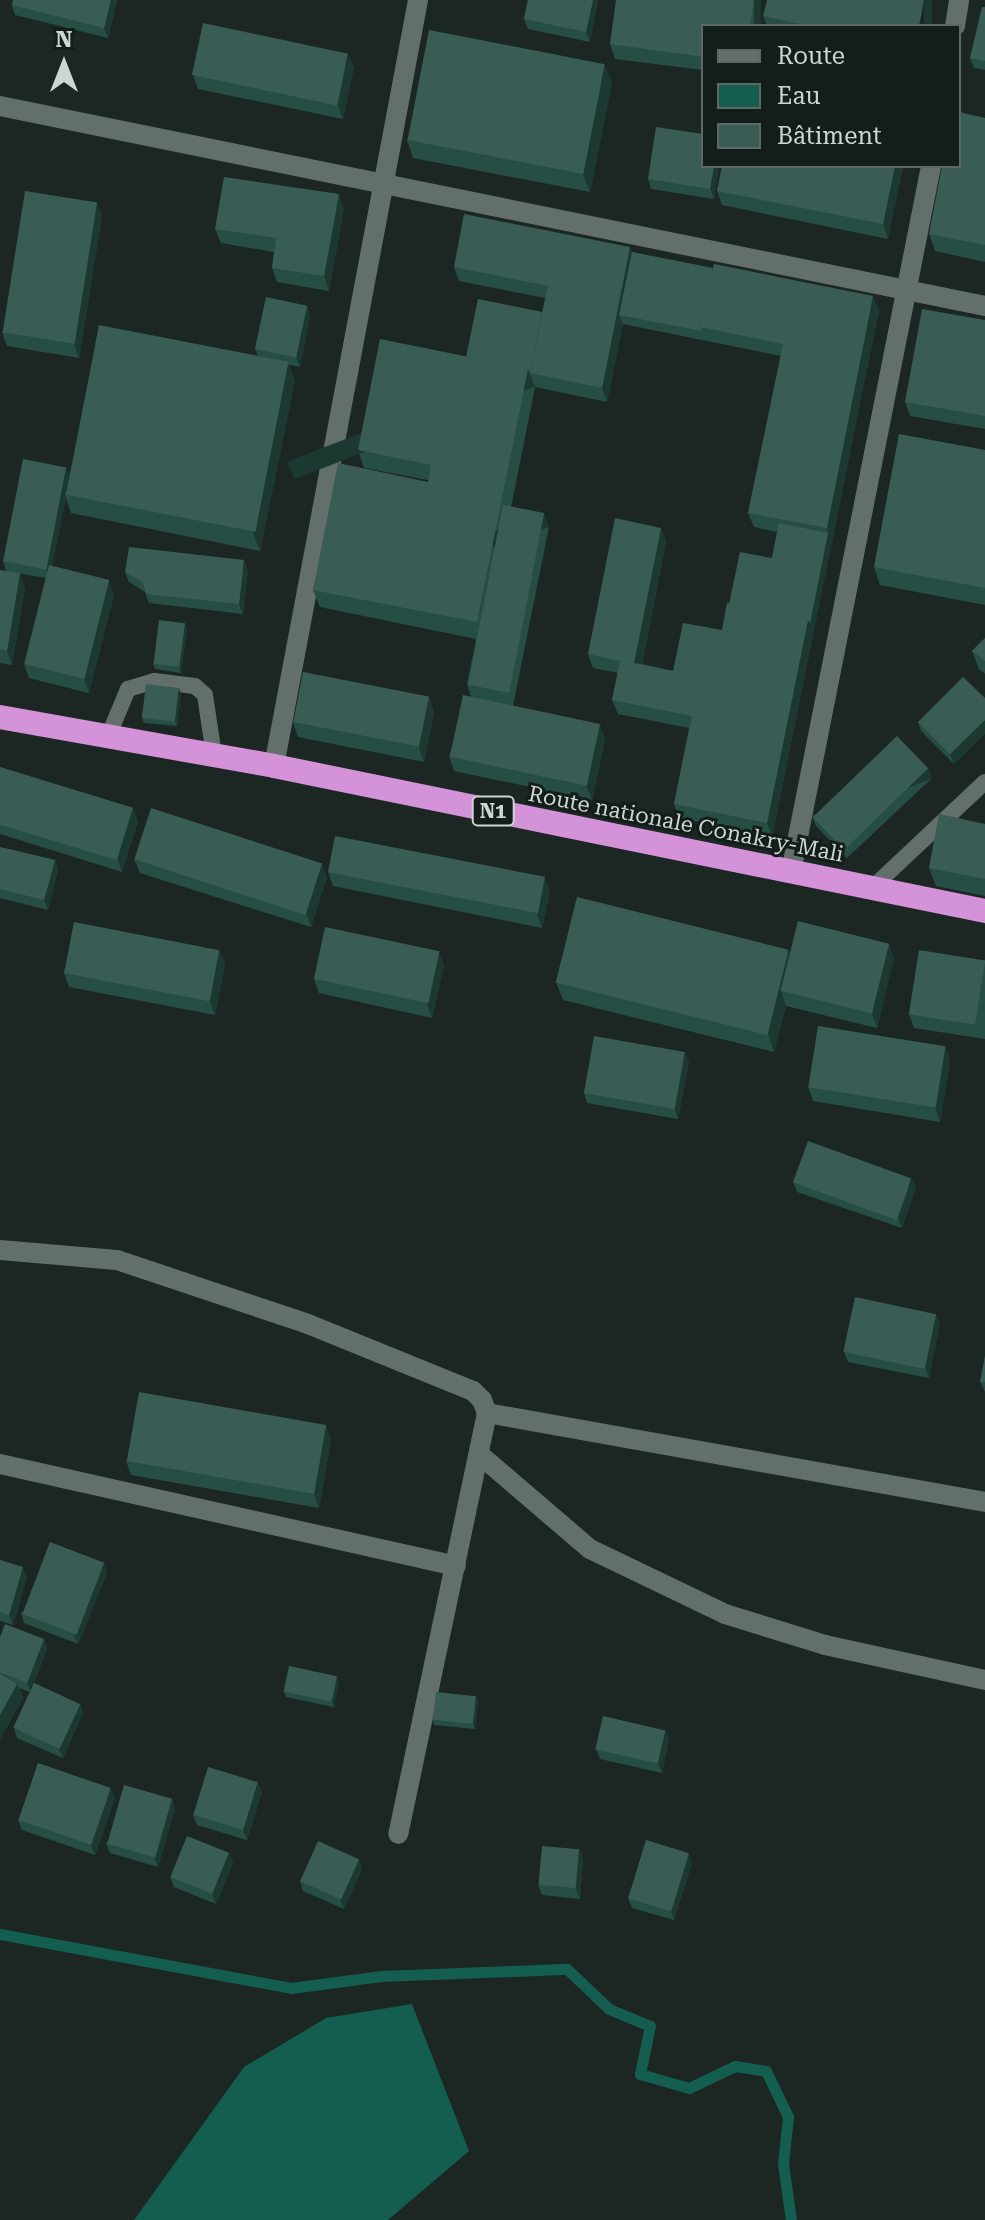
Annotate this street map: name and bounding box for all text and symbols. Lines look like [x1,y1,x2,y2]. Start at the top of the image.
north arrow [24,24,104,104]
legend [701,24,961,168]
text: N [56,27,72,52]
text: Route [777,42,845,70]
text: Eau [777,82,820,110]
text: Bâtiment [777,122,882,150]
street label: Route nationale Conakry-Mali [526,780,846,868]
road number: N1 [471,795,515,827]

